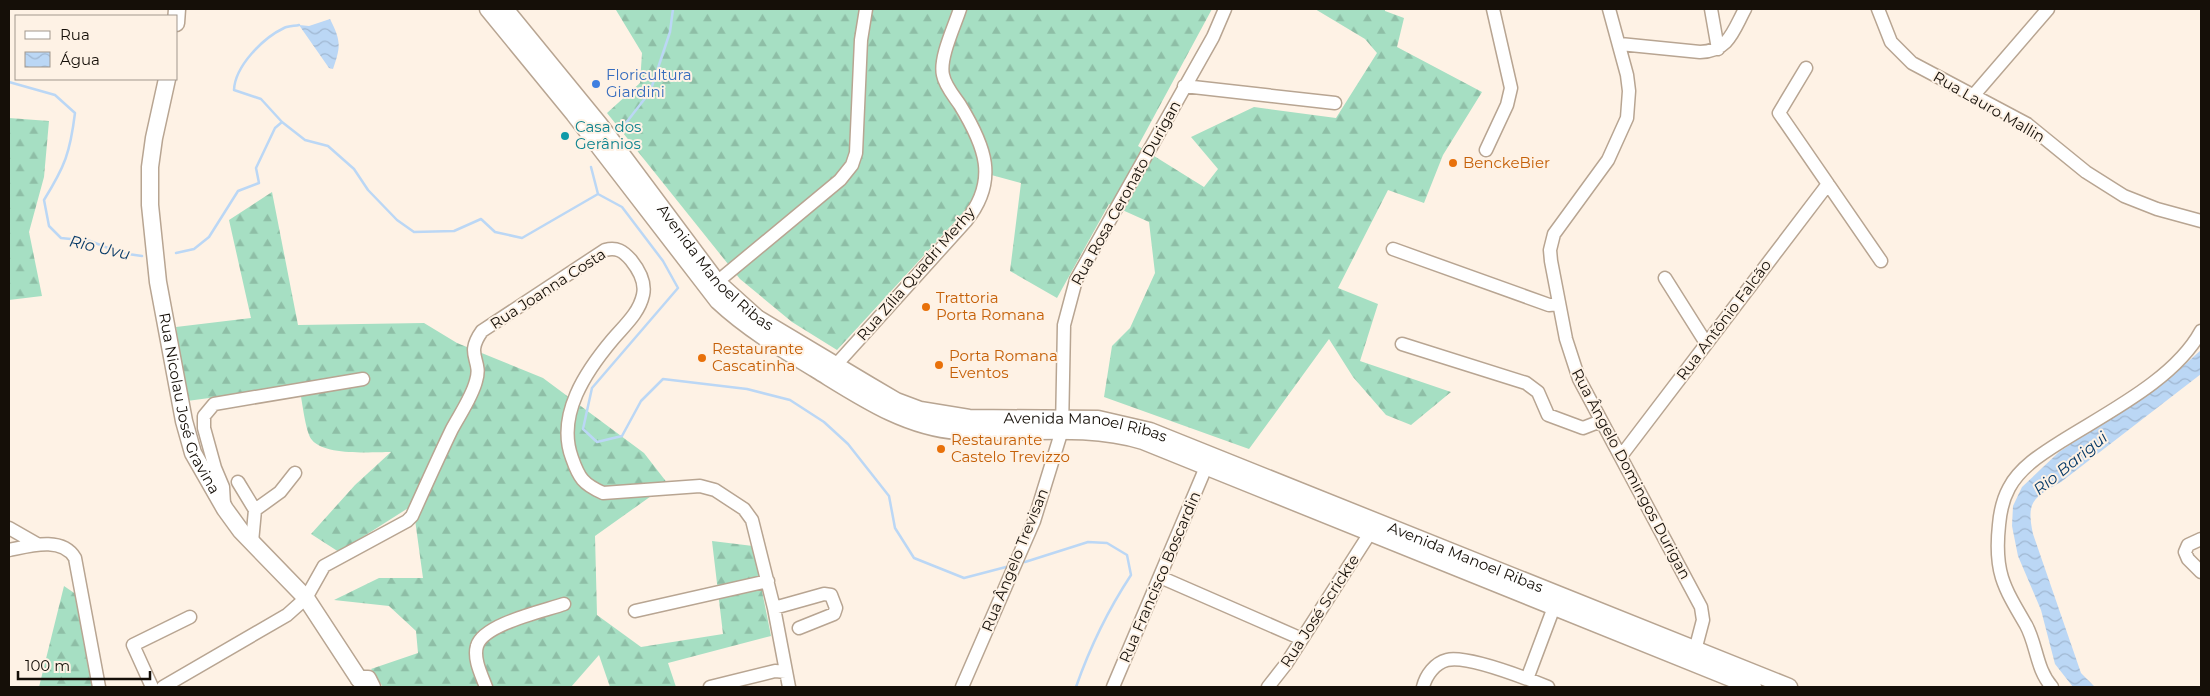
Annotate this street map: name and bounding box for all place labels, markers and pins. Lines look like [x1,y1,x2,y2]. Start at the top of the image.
place label: Floricultura Giardini [606,65,692,101]
marker: Floricultura Giardini [590,78,602,90]
place label: Casa dos Gerânios [575,117,641,153]
marker: Casa dos Gerânios [559,130,571,142]
place label: BenckeBier [1463,153,1550,172]
marker: BenckeBier [1447,157,1459,169]
place label: Trattoria Porta Romana [936,288,1045,324]
marker: Trattoria Porta Romana [920,301,932,313]
place label: Restaurante Cascatinha [712,339,803,375]
place label: Porta Romana Eventos [949,346,1058,382]
marker: Restaurante Cascatinha [696,352,708,364]
marker: Porta Romana Eventos [933,359,945,371]
place label: Restaurante Castelo Trevizzo [951,430,1070,466]
marker: Restaurante Castelo Trevizzo [935,443,947,455]

